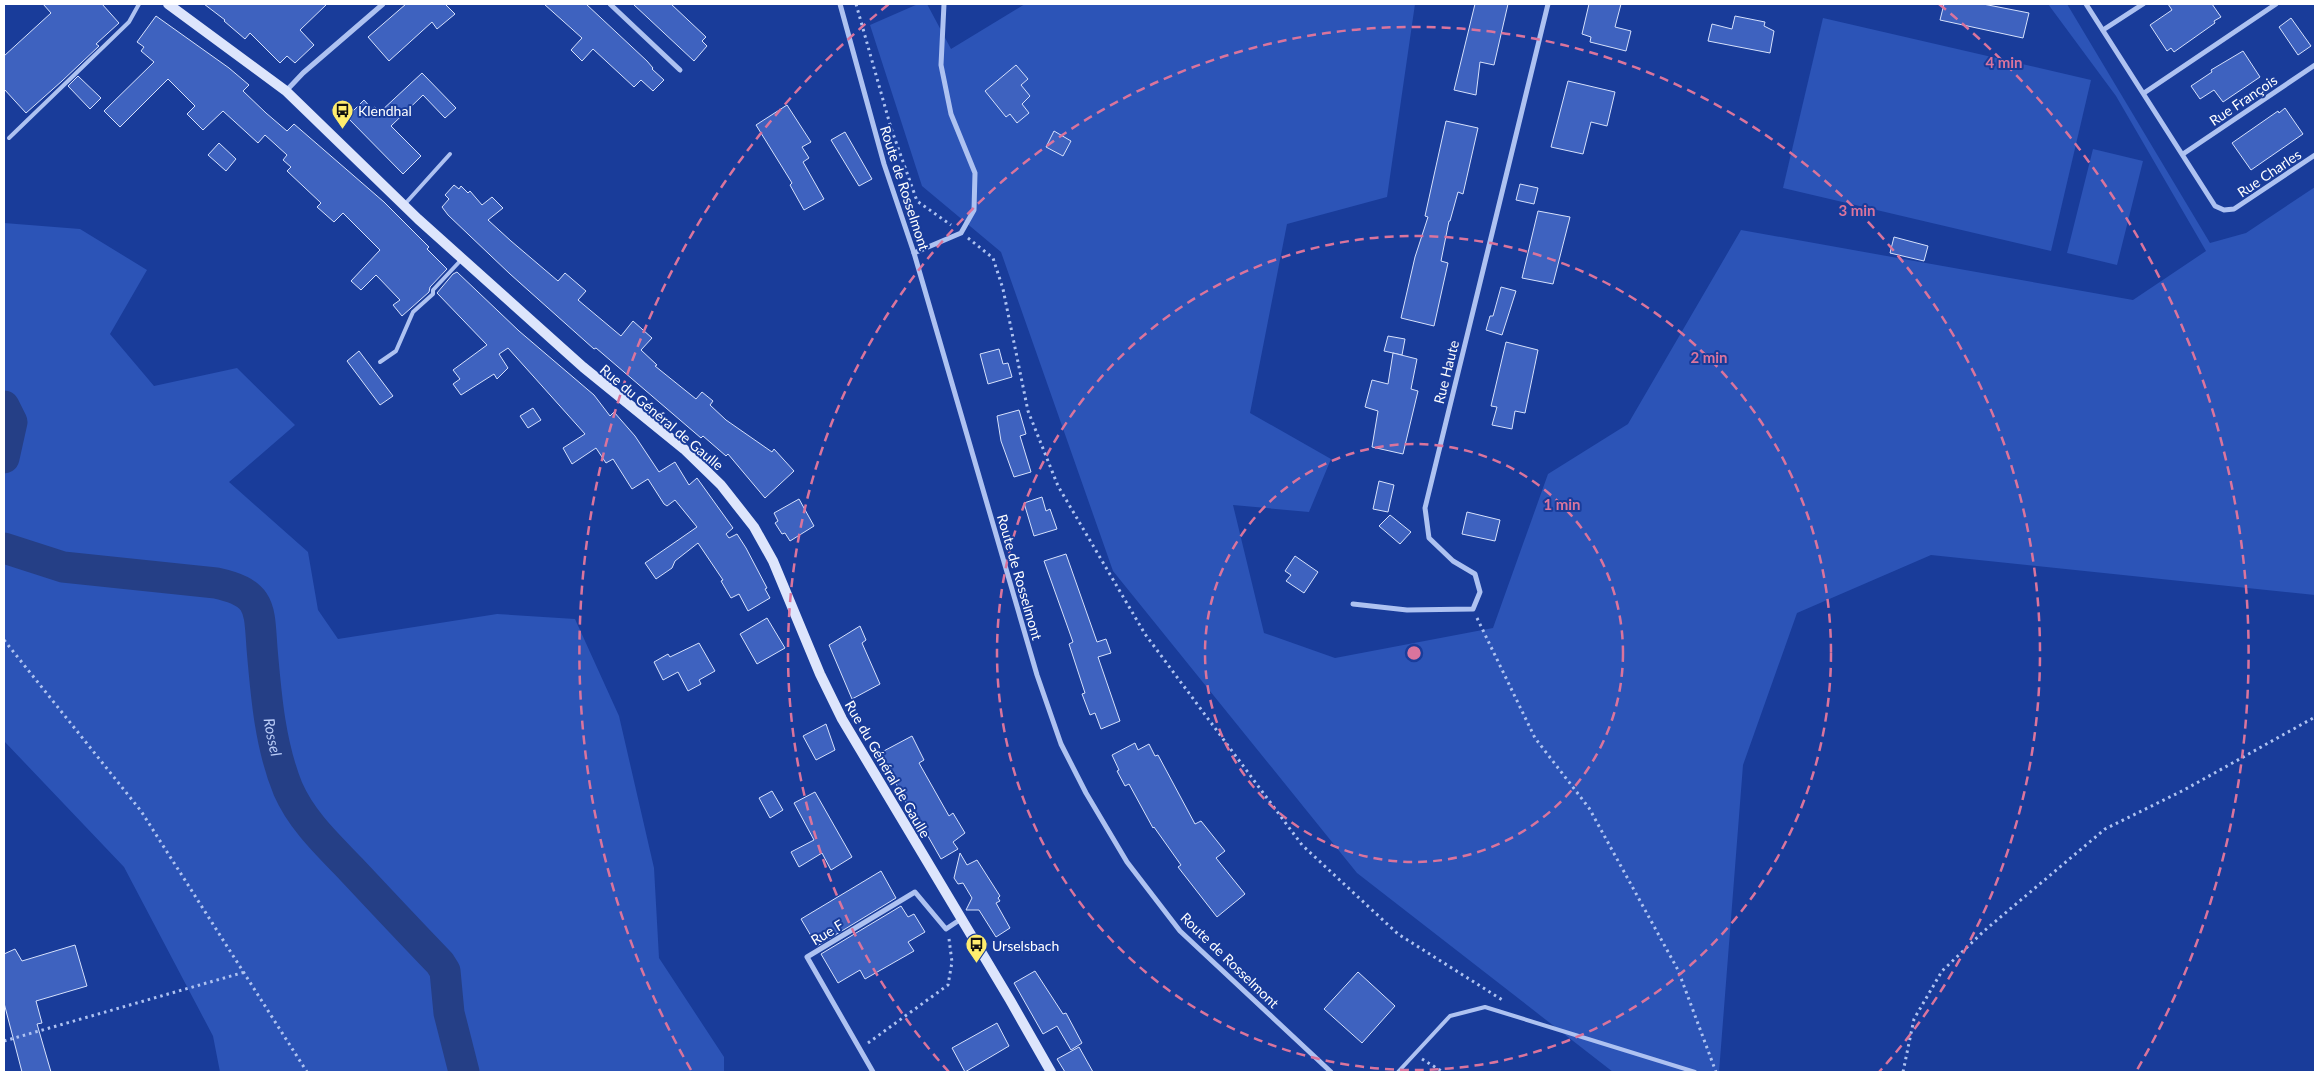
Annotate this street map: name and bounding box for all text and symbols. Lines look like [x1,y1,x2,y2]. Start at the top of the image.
text: 4 min [1985,53,2023,71]
street label: Rue François [2206,71,2280,129]
bus stop icon: Klendhal [330,98,354,129]
place label: Klendhal [358,102,412,119]
street label: Route de Rosselmont [877,124,933,252]
street label: Rue Charles [2234,145,2304,201]
text: 3 min [1838,201,1876,219]
street label: Rue Haute [1430,338,1462,406]
text: 2 min [1690,348,1728,366]
street label: Rue du Général de Gaulle [597,360,727,474]
text: 1 min [1543,495,1581,513]
street label: Route de Rosselmont [994,512,1046,642]
centre of rings [1405,644,1423,662]
street label: Rue du Général de Gaulle [842,697,934,841]
water label: Rossel [261,717,286,759]
street label: Route de Rosselmont [1177,909,1283,1011]
street label: Rue F [808,916,847,948]
bus stop icon: Urselsbach [964,933,988,964]
place label: Urselsbach [992,937,1059,954]

